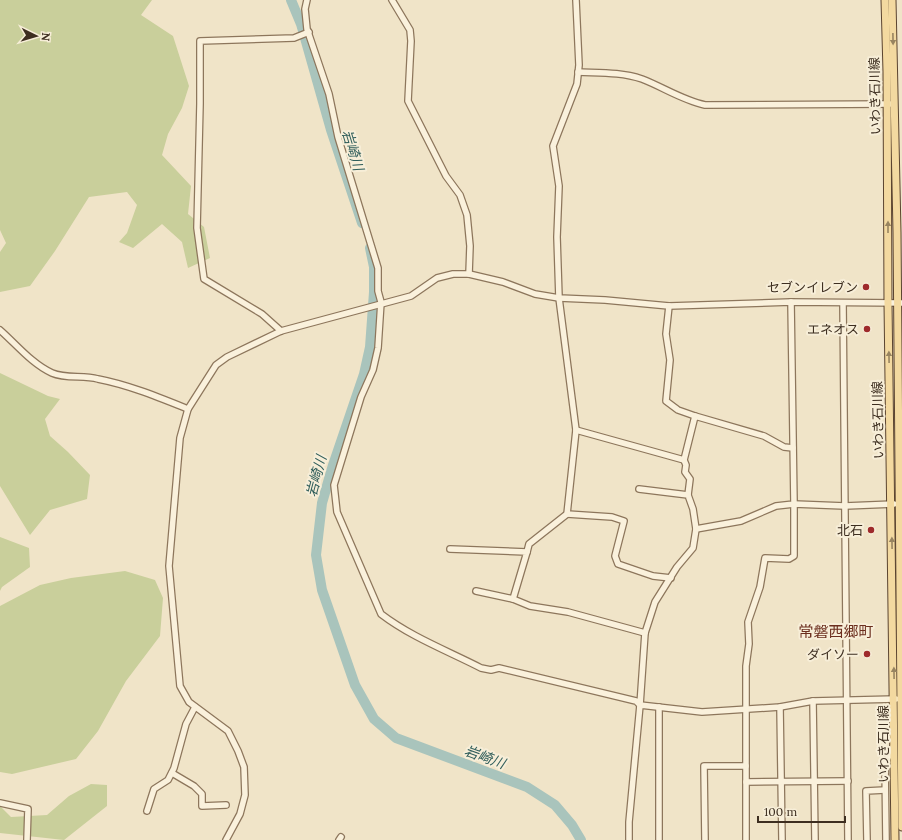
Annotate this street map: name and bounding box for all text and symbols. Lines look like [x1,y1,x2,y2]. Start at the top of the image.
north arrow [16,16,56,56]
text: N [39,32,53,42]
one-way arrow [890,33,897,45]
street label: いわき石川線 [866,57,884,135]
water label: 岩崎川 [338,127,368,175]
one-way arrow [885,220,891,233]
place label: セブンイレブン [767,279,858,296]
marker: セブンイレブン [861,282,871,292]
place label: エネオス [807,321,859,338]
marker: エネオス [862,324,872,334]
one-way arrow [886,350,892,363]
street label: いわき石川線 [869,381,887,459]
water label: 岩崎川 [302,451,331,499]
place label: 北石 [837,522,863,539]
marker: 北石 [866,525,876,535]
one-way arrow [889,536,895,549]
district label: 常磐西郷町 [798,622,874,641]
place label: ダイソー [807,646,859,663]
marker: ダイソー [862,649,872,659]
one-way arrow [891,666,897,679]
street label: いわき石川線 [875,705,892,783]
water label: 岩崎川 [462,741,510,773]
scale bar [758,798,845,824]
text: 100 m [764,804,797,819]

